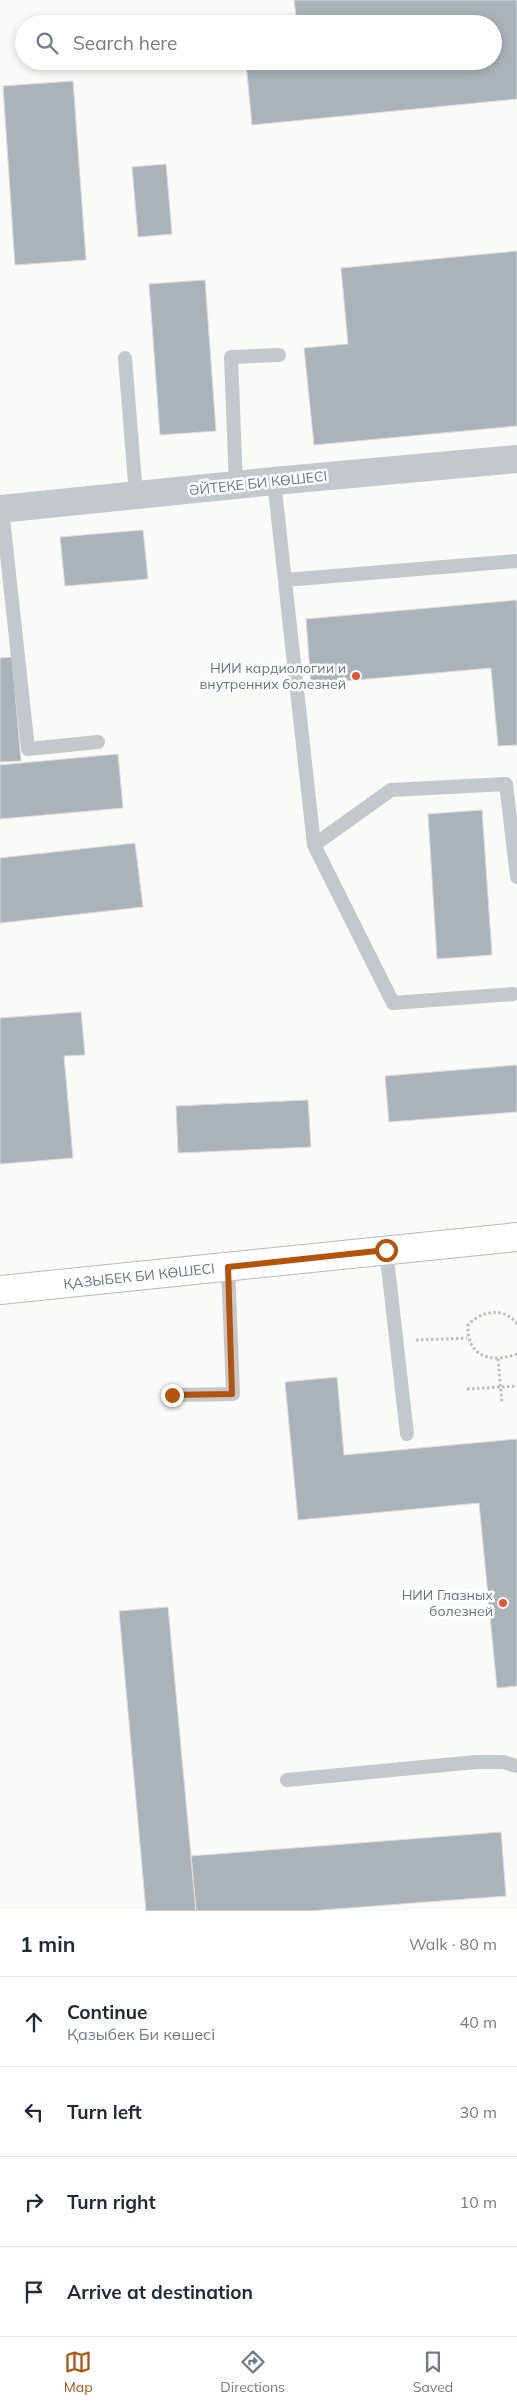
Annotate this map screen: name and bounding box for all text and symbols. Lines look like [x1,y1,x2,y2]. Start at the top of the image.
search box [15,15,502,70]
icon: search [33,29,61,57]
text: Search here [73,31,177,55]
street label: ӘЙТЕКЕ БИ КӨШЕСІ [188,467,328,499]
place label: НИИ кардиологии и внутренних болезней [200,659,346,693]
marker: НИИ кардиологии и внутренних болезней [350,670,362,682]
route start [375,1239,398,1262]
street label: ҚАЗЫБЕК БИ КӨШЕСІ [63,1259,215,1293]
route end [161,1384,184,1407]
place label: НИИ Глазных болезней [402,1586,493,1620]
marker: НИИ Глазных болезней [497,1597,509,1609]
text: 1 min [20,1931,75,1957]
text: Walk · 80 m [409,1934,497,1954]
text: Continue [67,2000,147,2024]
icon: ahead [20,2008,48,2036]
text: 40 m [460,2012,497,2032]
text: Қазыбек Би көшесі [67,2024,215,2044]
icon: left [20,2098,48,2126]
text: Turn left [67,2100,142,2124]
text: 30 m [460,2102,497,2122]
icon: right [20,2188,48,2216]
text: Turn right [67,2190,156,2214]
text: 10 m [460,2192,497,2212]
icon: arrive [20,2278,48,2306]
text: Arrive at destination [67,2280,253,2304]
tab: Map [64,2348,93,2396]
tab: Directions [220,2348,285,2396]
tab: Saved [413,2348,453,2396]

